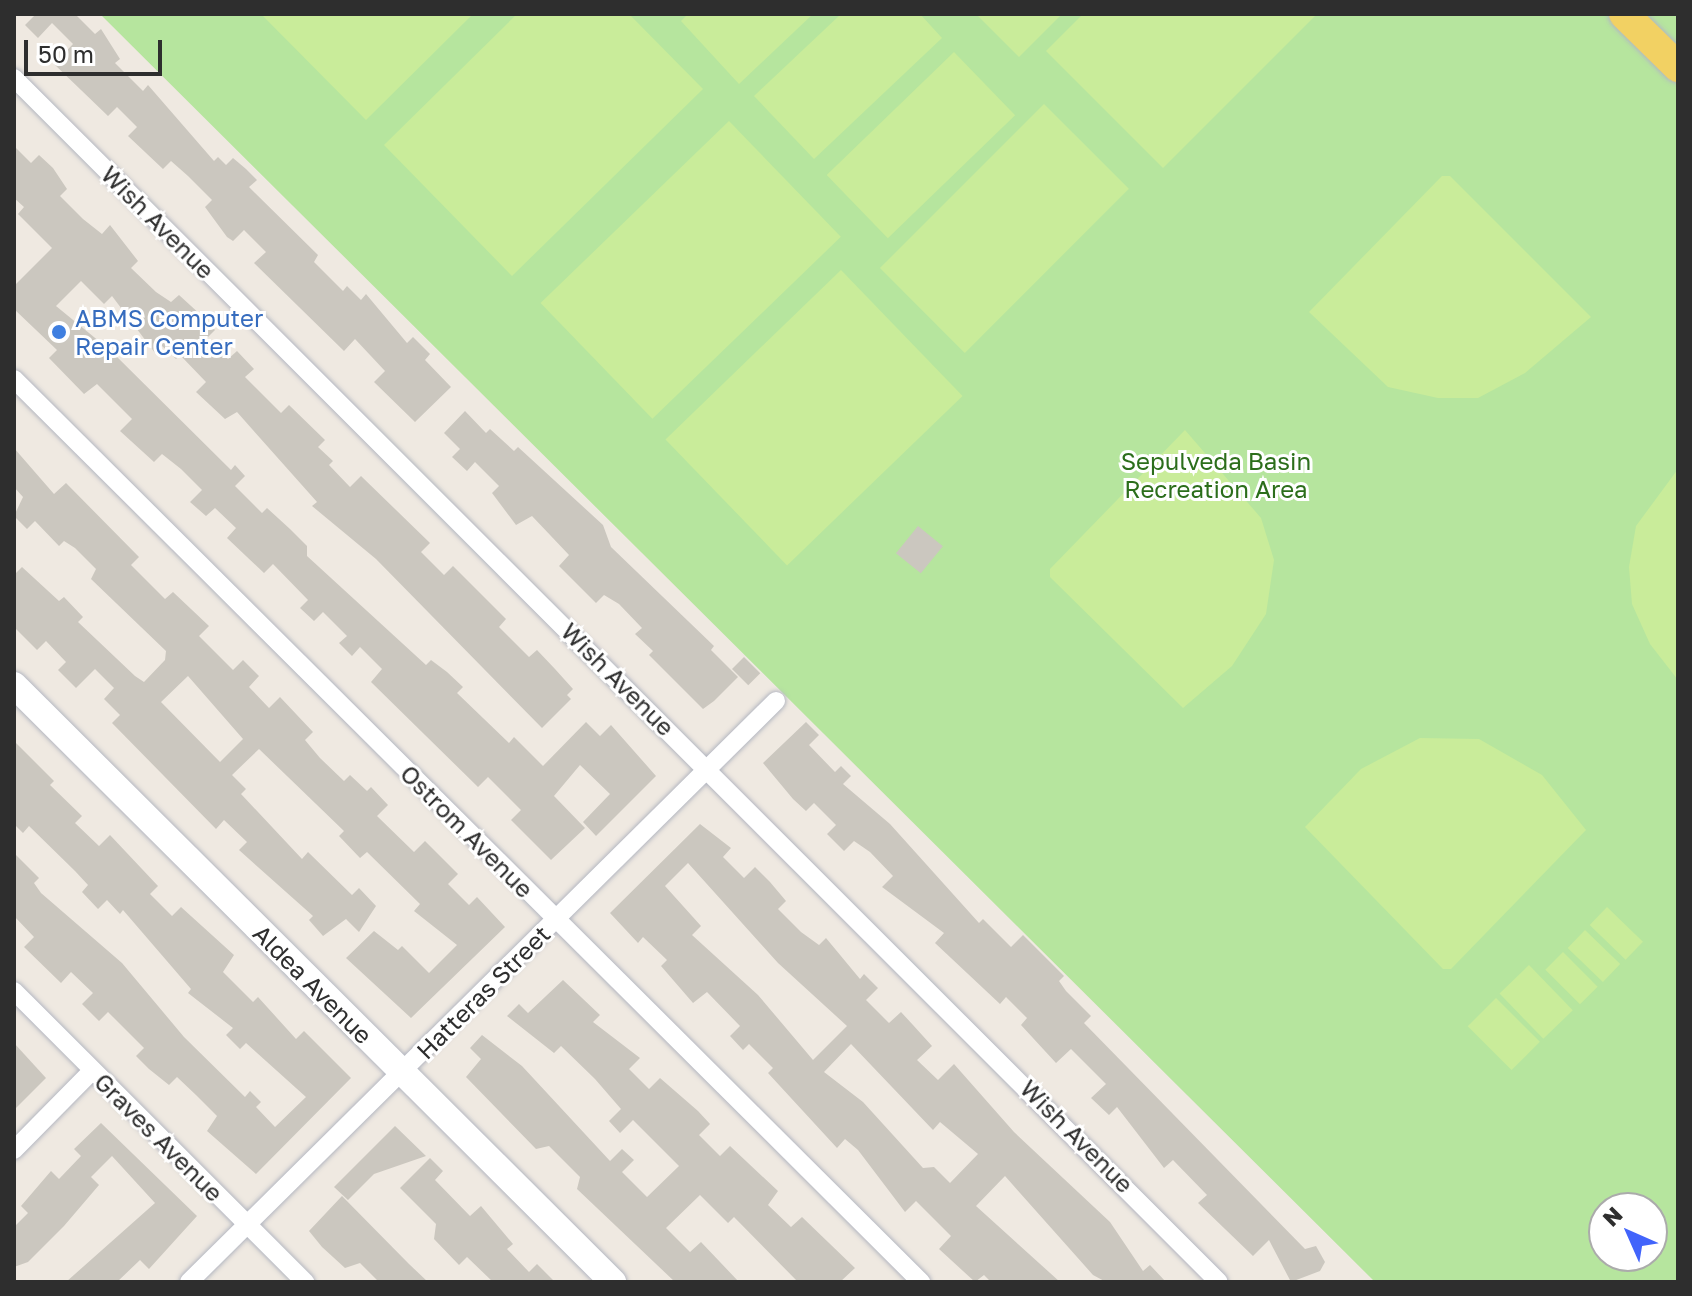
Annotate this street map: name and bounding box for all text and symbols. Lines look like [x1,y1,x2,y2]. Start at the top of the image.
scale bar [28,24,166,74]
text: 50 m [38,39,94,68]
street label: Wish Avenue [96,160,220,284]
place label: ABMS Computer Repair Center [75,304,263,360]
marker: ABMS Computer Repair Center [50,323,68,341]
park label: Sepulveda Basin Recreation Area [1121,447,1311,503]
street label: Wish Avenue [556,617,680,741]
street label: Ostrom Avenue [395,759,539,903]
street label: Aldea Avenue [248,919,378,1049]
street label: Hatteras Street [410,919,556,1065]
street label: Graves Avenue [89,1067,229,1207]
street label: Wish Avenue [1015,1074,1139,1198]
north arrow [1588,1192,1668,1272]
text: N [1597,1201,1628,1232]

